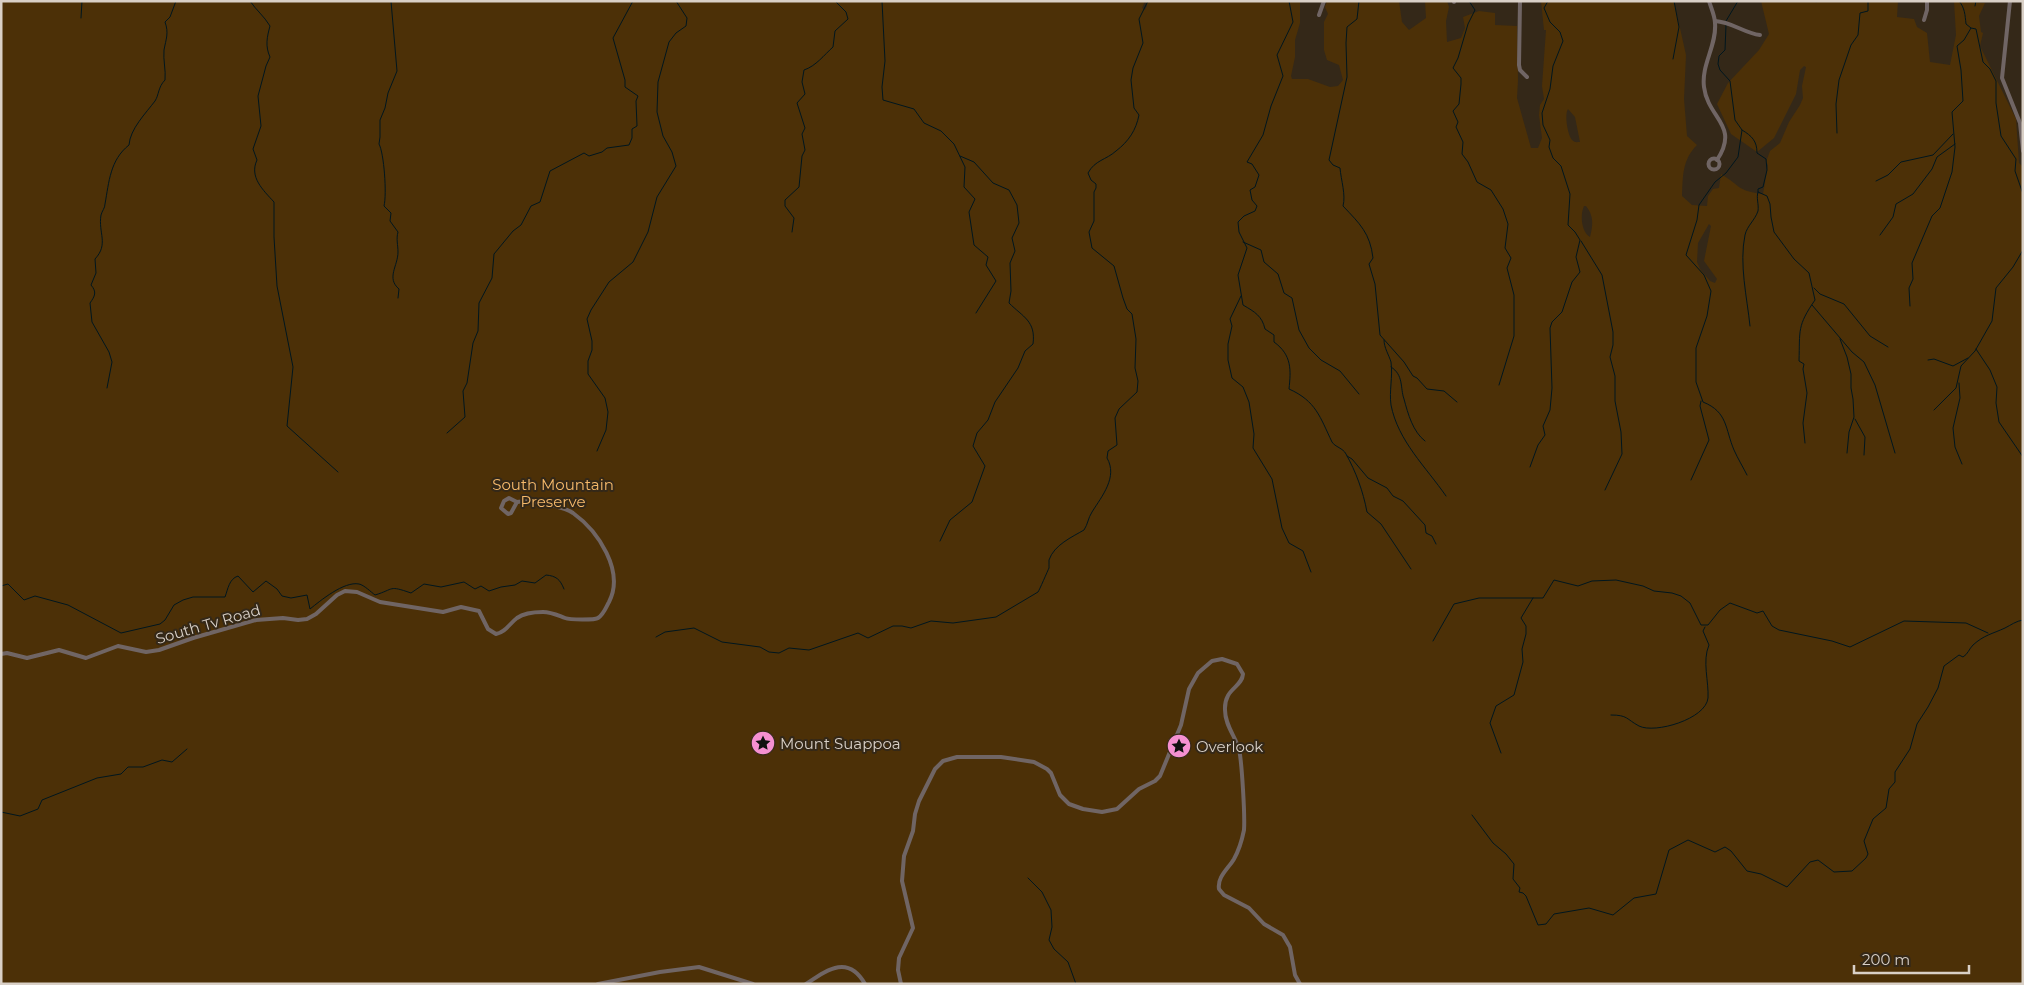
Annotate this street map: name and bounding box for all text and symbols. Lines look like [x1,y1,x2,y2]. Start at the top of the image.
park label: South Mountain Preserve [492,475,614,511]
street label: South Tv Road [153,600,263,648]
place icon: Mount Suappoa [750,730,776,756]
place icon: Overlook [1166,733,1192,759]
place label: Mount Suappoa [780,734,901,753]
place label: Overlook [1196,737,1263,756]
scale bar [1854,942,1969,974]
text: 200 m [1862,950,1910,969]

